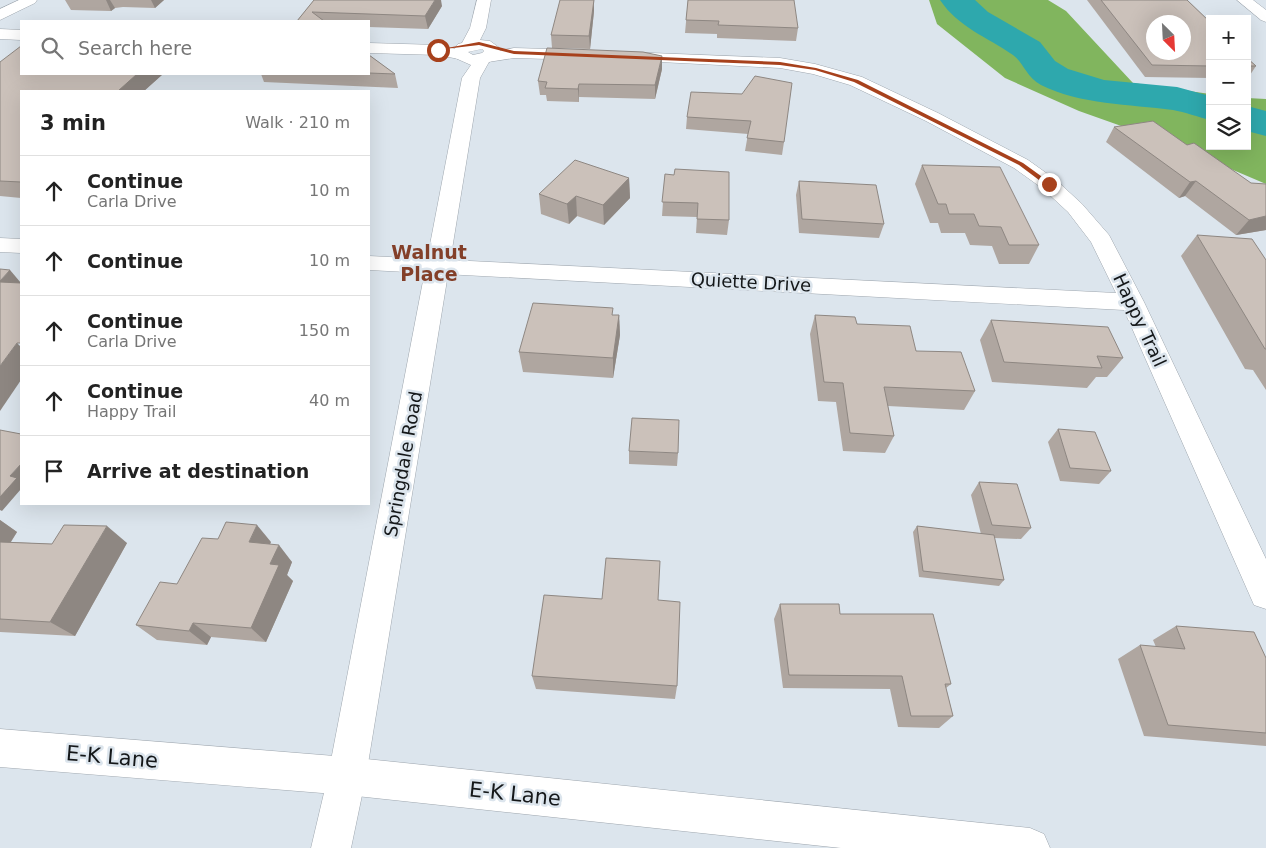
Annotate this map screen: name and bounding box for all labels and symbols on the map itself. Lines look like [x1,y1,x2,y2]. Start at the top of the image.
north arrow [1146,15,1191,60]
route start [427,39,450,62]
route end [1038,173,1061,196]
district label: Walnut Place [391,241,467,285]
street label: Quiette Drive [690,268,812,296]
street label: Happy Trail [1109,270,1171,370]
street label: Springdale Road [380,390,426,538]
street label: E-K Lane [65,741,159,773]
street label: E-K Lane [468,777,562,811]

